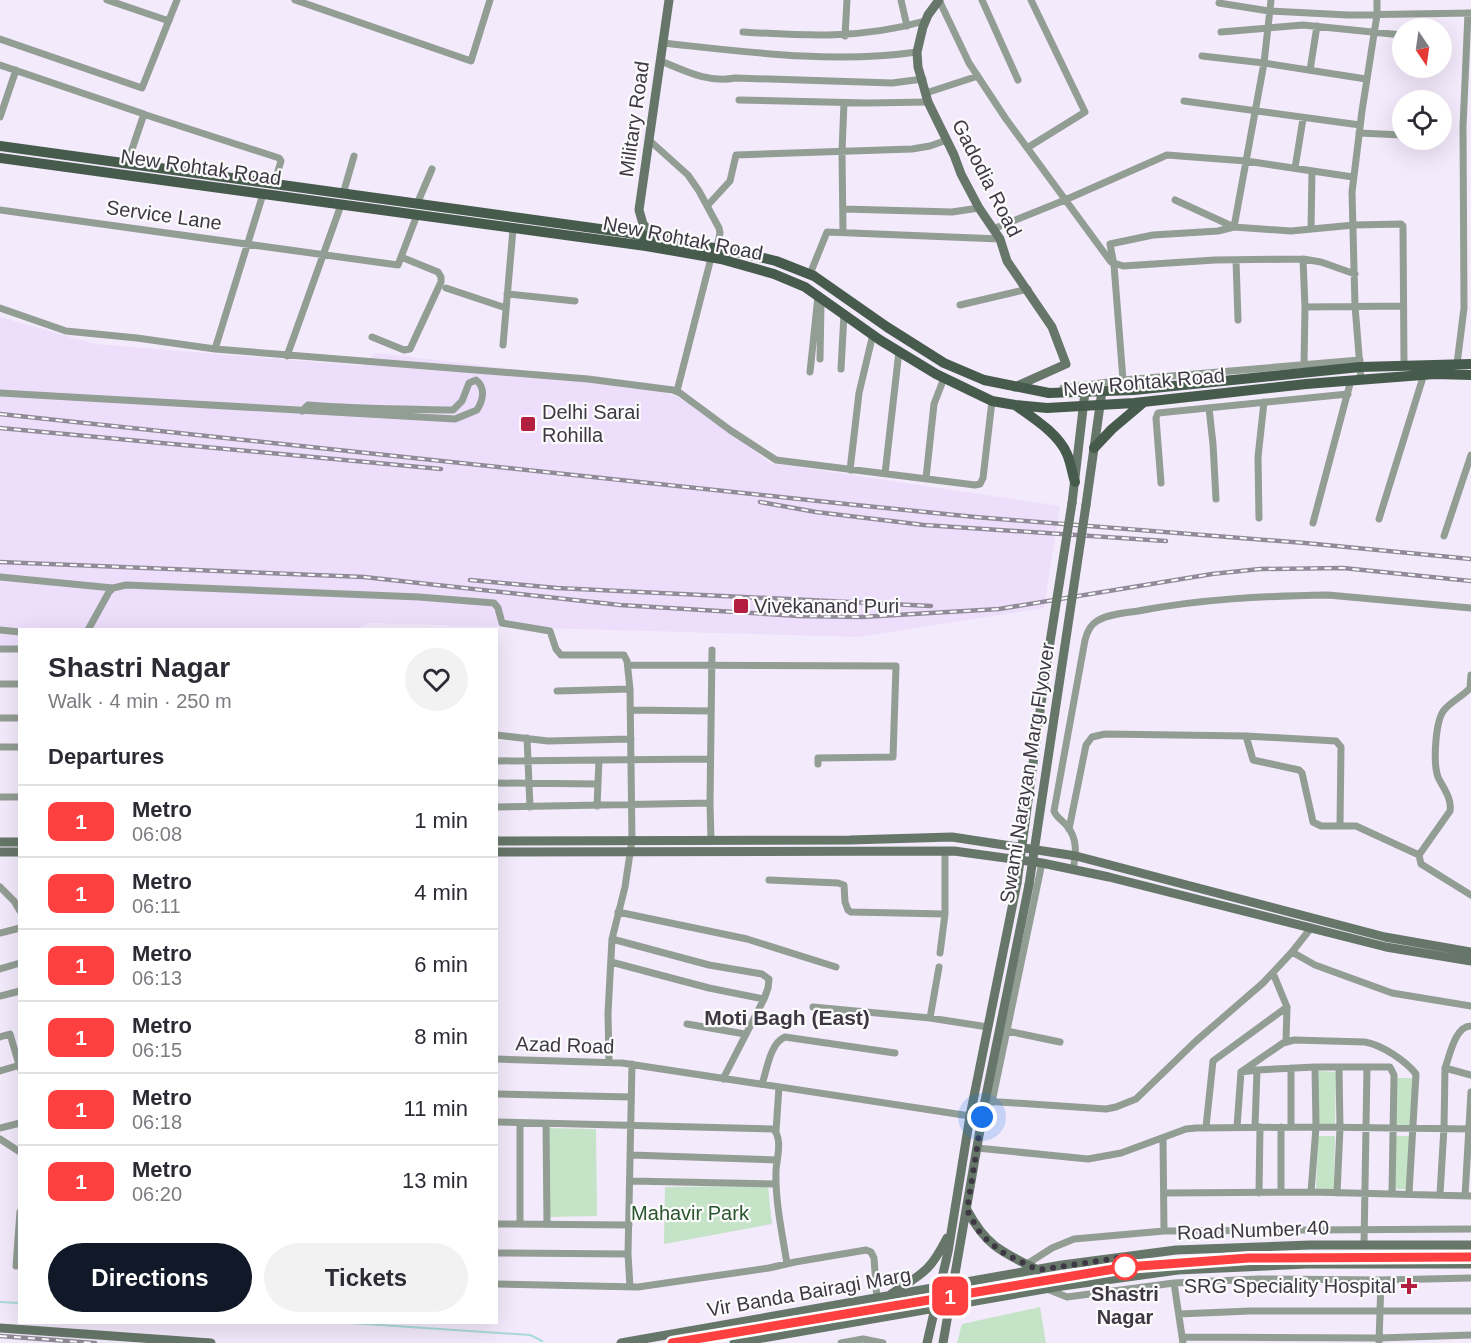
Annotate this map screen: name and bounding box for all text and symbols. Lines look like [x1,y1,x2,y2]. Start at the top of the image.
north arrow [1392,18,1452,78]
map controls [1392,18,1452,150]
street label: Military Road [615,60,653,178]
button: locate [1392,90,1452,150]
street label: Gadodia Road [948,116,1026,240]
street label: New Rohtak Road [119,145,283,189]
street label: Service Lane [105,196,223,234]
street label: New Rohtak Road [601,212,765,264]
street label: New Rohtak Road [1062,364,1226,400]
place label: Delhi Sarai Rohilla [542,401,640,446]
marker: Delhi Sarai Rohilla [519,415,537,433]
place label: Vivekanand Puri [754,595,899,617]
marker: Vivekanand Puri [732,597,750,615]
street label: Swami Narayan Marg Flyover [996,641,1059,905]
button: heart [405,648,468,711]
text: Shastri Nagar [48,652,230,683]
text: Walk · 4 min · 250 m [48,690,232,712]
text: Departures [48,744,164,769]
text: Metro [132,797,192,822]
text: 1 min [414,808,468,833]
text: 1 [75,810,87,833]
text: 06:08 [132,823,182,845]
text: Metro [132,869,192,894]
text: 4 min [414,880,468,905]
text: 1 [75,882,87,905]
text: 06:11 [132,895,181,917]
text: Metro [132,941,192,966]
text: 6 min [414,952,468,977]
text: 1 [75,954,87,977]
text: 06:13 [132,967,182,989]
district label: Moti Bagh (East) [704,1006,870,1029]
text: Metro [132,1013,192,1038]
text: 8 min [414,1024,468,1049]
text: 1 [75,1026,87,1049]
street label: Azad Road [515,1032,615,1058]
text: 06:15 [132,1039,182,1061]
text: Metro [132,1085,192,1110]
text: 11 min [404,1096,468,1121]
text: 1 [75,1098,87,1121]
your location [967,1102,997,1132]
text: 06:18 [132,1111,182,1133]
text: Metro [132,1157,192,1182]
text: 13 min [402,1168,468,1193]
text: 1 [75,1170,87,1193]
text: 06:20 [132,1183,182,1205]
park label: Mahavir Park [631,1202,750,1224]
street label: Road Number 40 [1177,1216,1329,1244]
button: Directions [48,1243,252,1312]
button: Tickets [264,1243,468,1312]
marker: Shastri Nagar [1112,1254,1138,1280]
street label: Vir Banda Bairagi Marg [705,1263,913,1321]
place label: SRG Speciality Hospital [1184,1275,1396,1297]
line badge: 1 [930,1276,970,1316]
marker: SRG Speciality Hospital [1400,1277,1418,1295]
place label: Shastri Nagar [1091,1283,1159,1328]
text: 1 [944,1285,956,1308]

